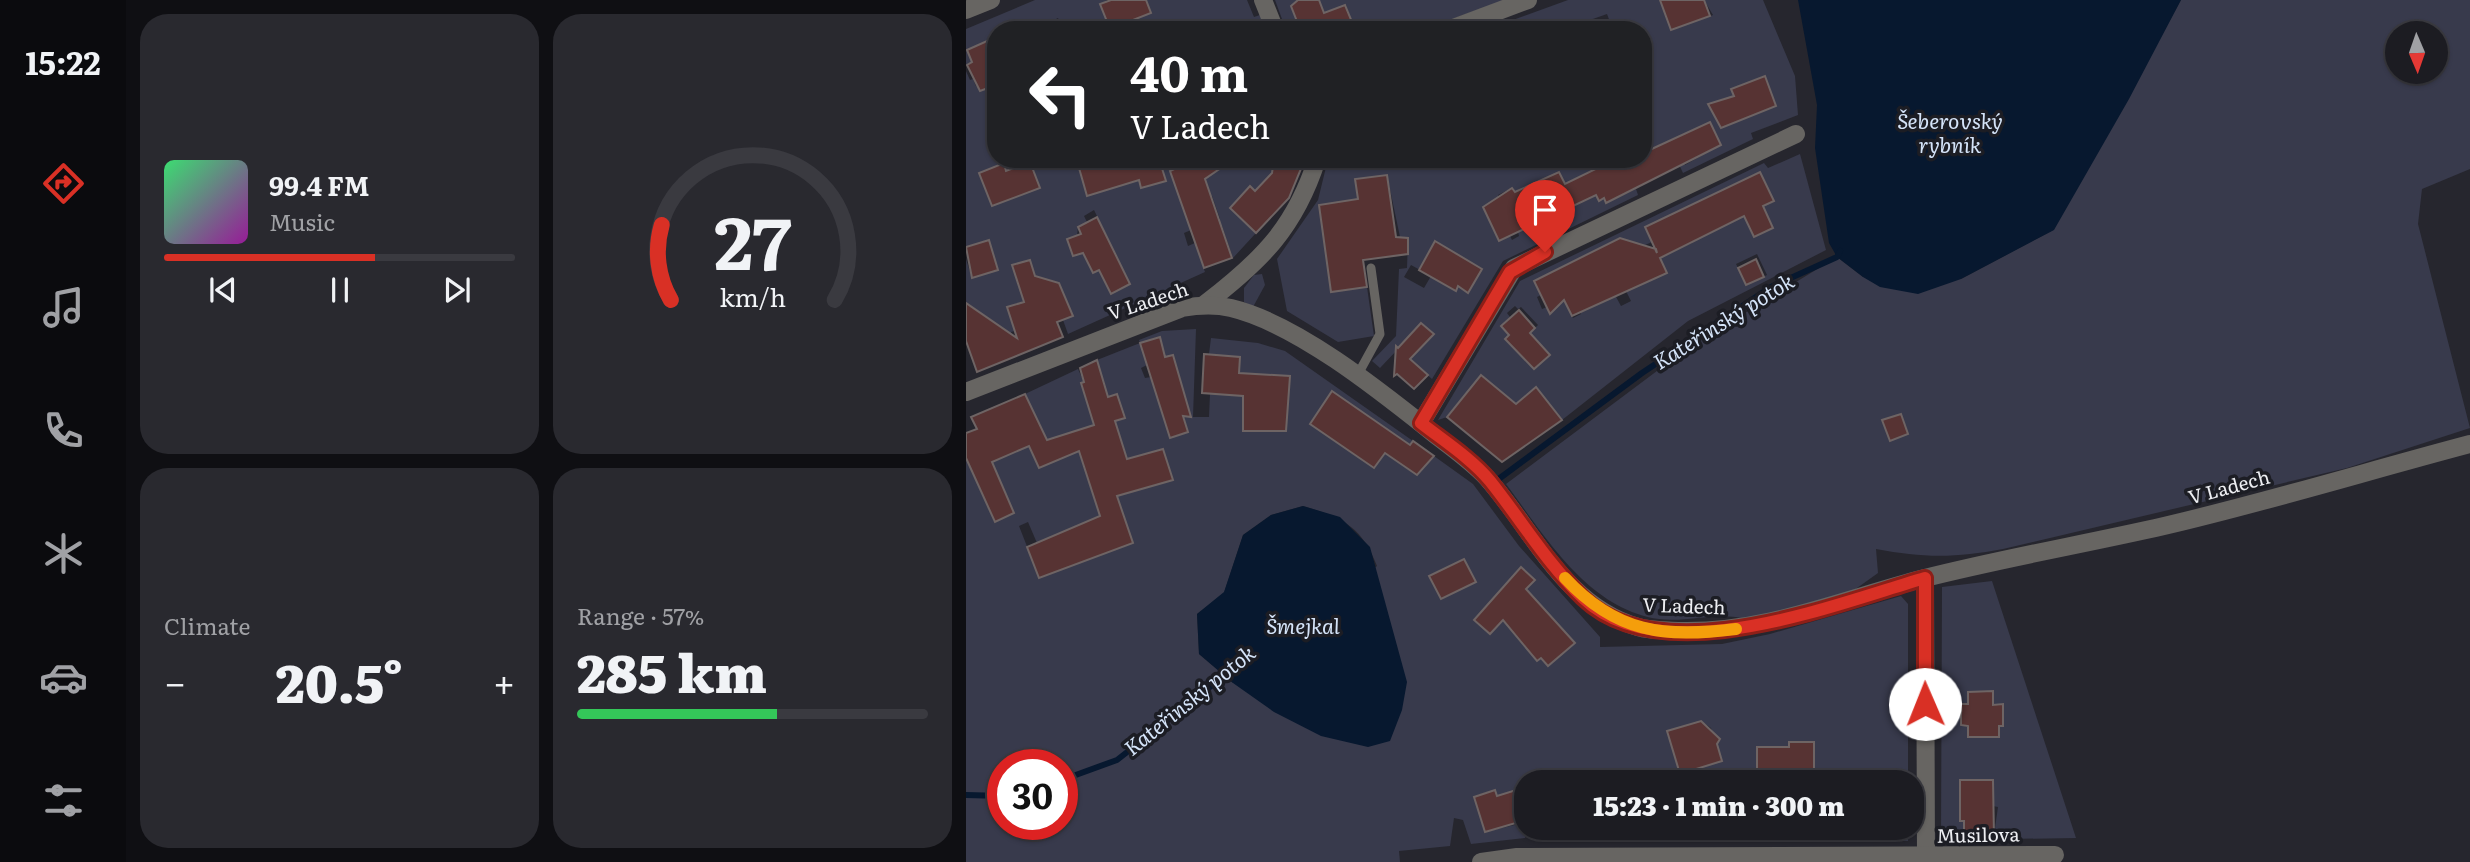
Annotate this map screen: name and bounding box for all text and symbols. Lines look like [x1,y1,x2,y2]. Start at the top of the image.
north arrow [2385,21,2448,84]
map controls [2385,21,2448,84]
text: 40 m [1130,34,1248,107]
text: 15:22 [25,37,101,85]
icon: left [1015,49,1106,140]
text: V Ladech [1130,101,1270,149]
water label: Šeberovský rybník [1897,104,2003,159]
icon: directions [39,159,88,208]
text: 99.4 FM [269,165,369,204]
pin [1515,180,1575,252]
text: 27 [714,185,792,293]
icon: arrive [1526,191,1564,229]
text: Music [269,204,335,238]
water label: Kateřinský potok [1646,264,1800,376]
icon: previous [204,271,242,309]
icon: pause [321,271,359,309]
icon: next [438,271,476,309]
street label: V Ladech [1104,274,1192,326]
text: km/h [719,278,786,315]
icon: music [39,283,88,332]
icon: phone [39,406,88,455]
street label: V Ladech [2185,462,2273,510]
icon: climate [39,529,88,578]
street label: V Ladech [1642,590,1726,620]
text: Range · 57% [577,598,704,632]
text: Climate [164,608,250,642]
water label: Šmejkal [1266,609,1340,640]
text: 285 km [577,632,767,709]
water label: Kateřinský potok [1116,636,1261,762]
text: 20.5° [276,642,403,719]
text: − [164,652,186,709]
text: + [493,652,515,709]
icon: car [39,653,88,702]
position arrow [1888,667,1962,741]
speed limit sign: 30 [987,749,1078,840]
icon: filters [39,776,88,825]
text: 15:23 · 1 min · 300 m [1593,785,1845,824]
street label: Musilova [1936,819,2021,849]

